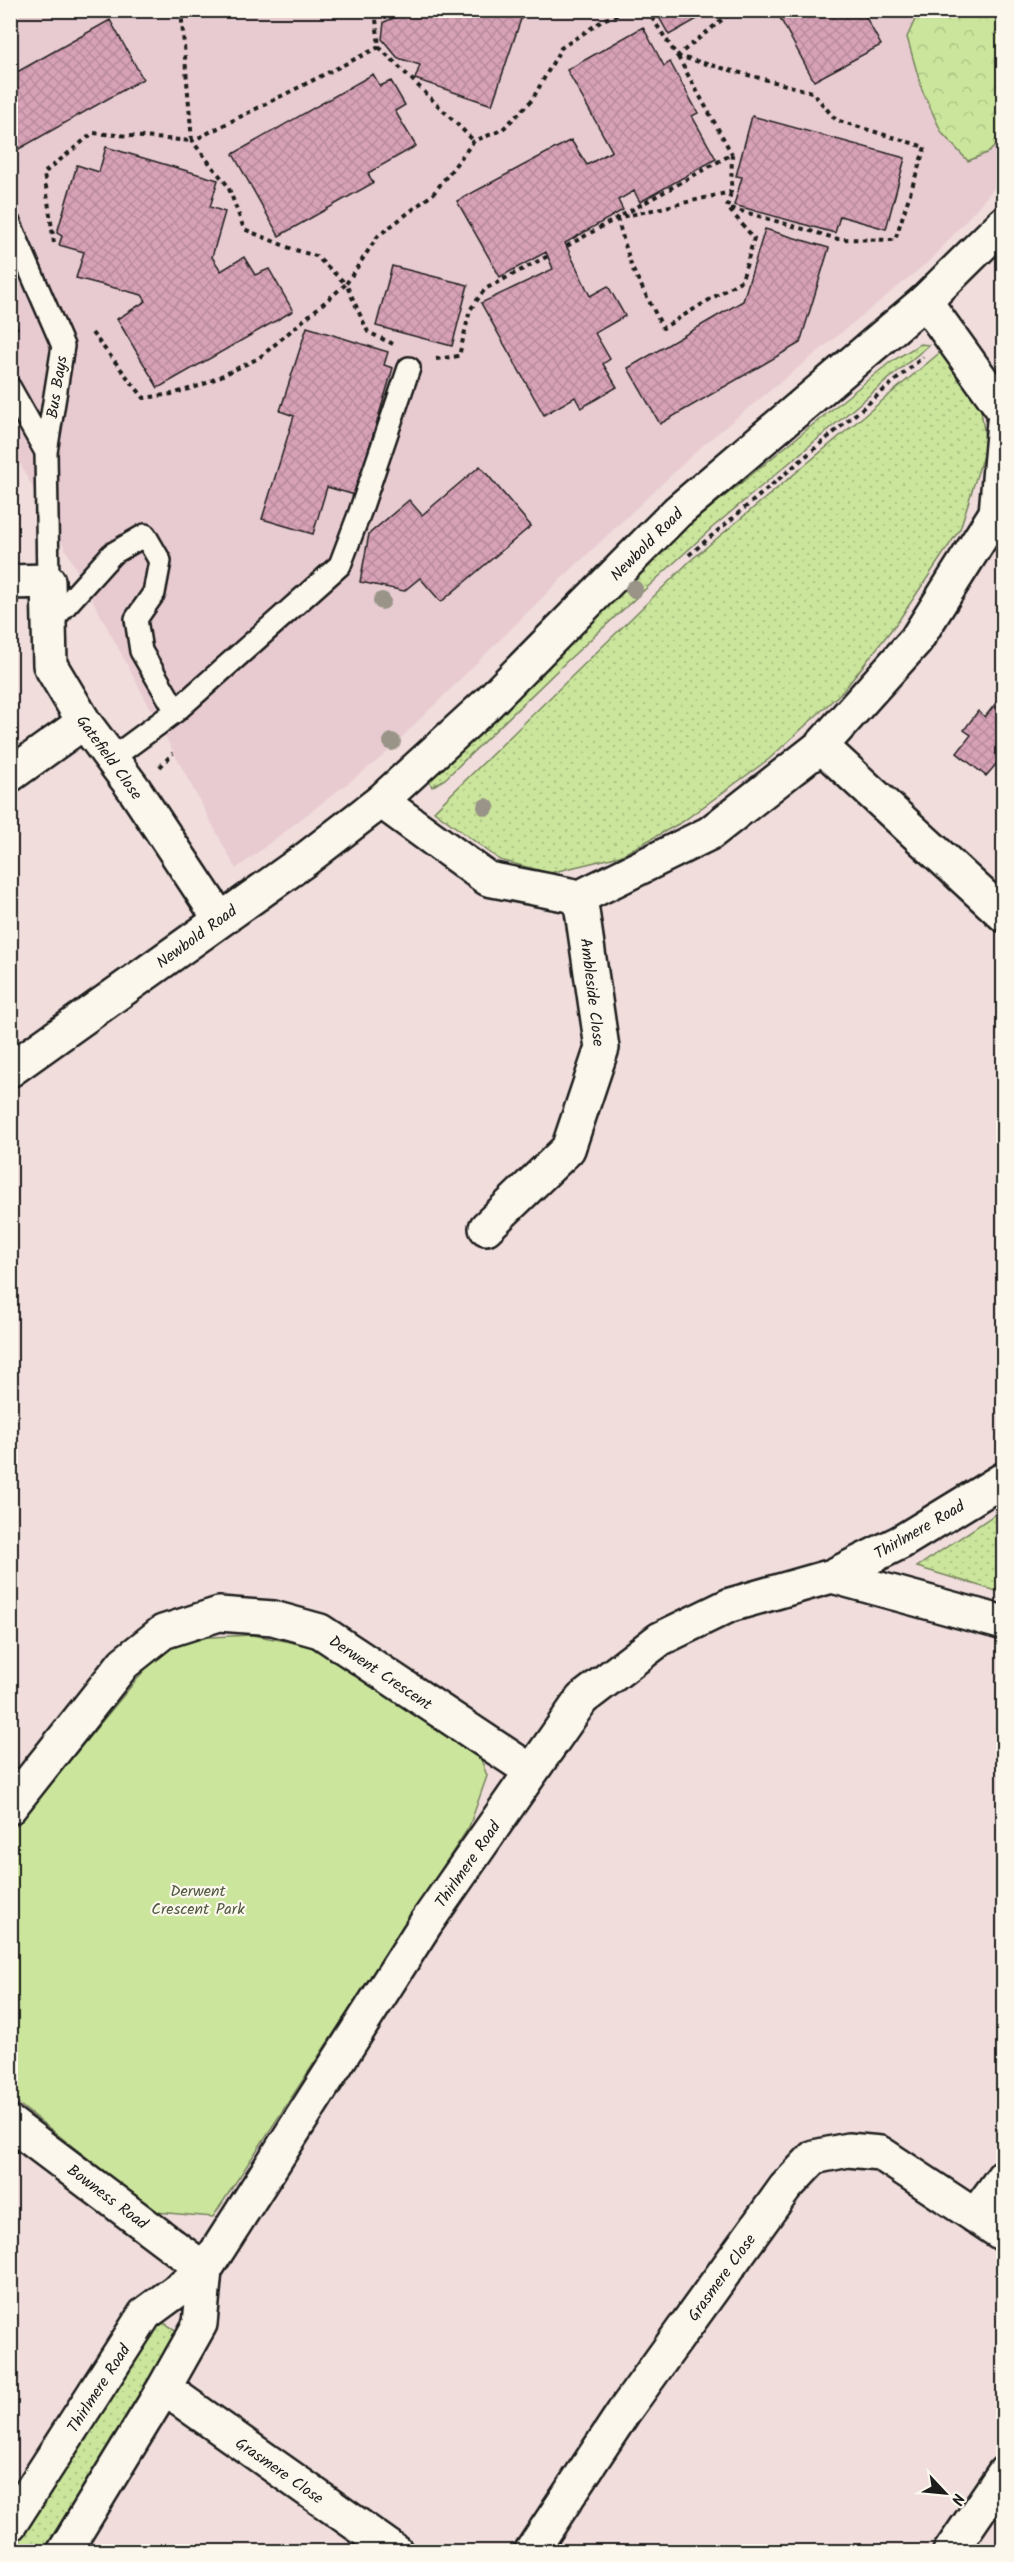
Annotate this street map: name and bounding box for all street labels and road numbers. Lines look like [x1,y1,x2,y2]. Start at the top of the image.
street label: Bus Bays [40,354,75,420]
street label: Newbold Road [605,502,690,587]
street label: Gatefield Close [69,710,148,805]
street label: Newbold Road [151,899,243,975]
street label: Ambleside Close [572,937,611,1048]
street label: Thirlmere Road [870,1494,971,1566]
street label: Derwent Crescent [323,1629,438,1718]
street label: Thirlmere Road [429,1815,508,1913]
street label: Bowness Road [61,2158,154,2237]
street label: Grasmere Close [682,2229,763,2327]
street label: Thirlmere Road [61,2339,138,2438]
street label: Grasmere Close [230,2431,329,2511]

